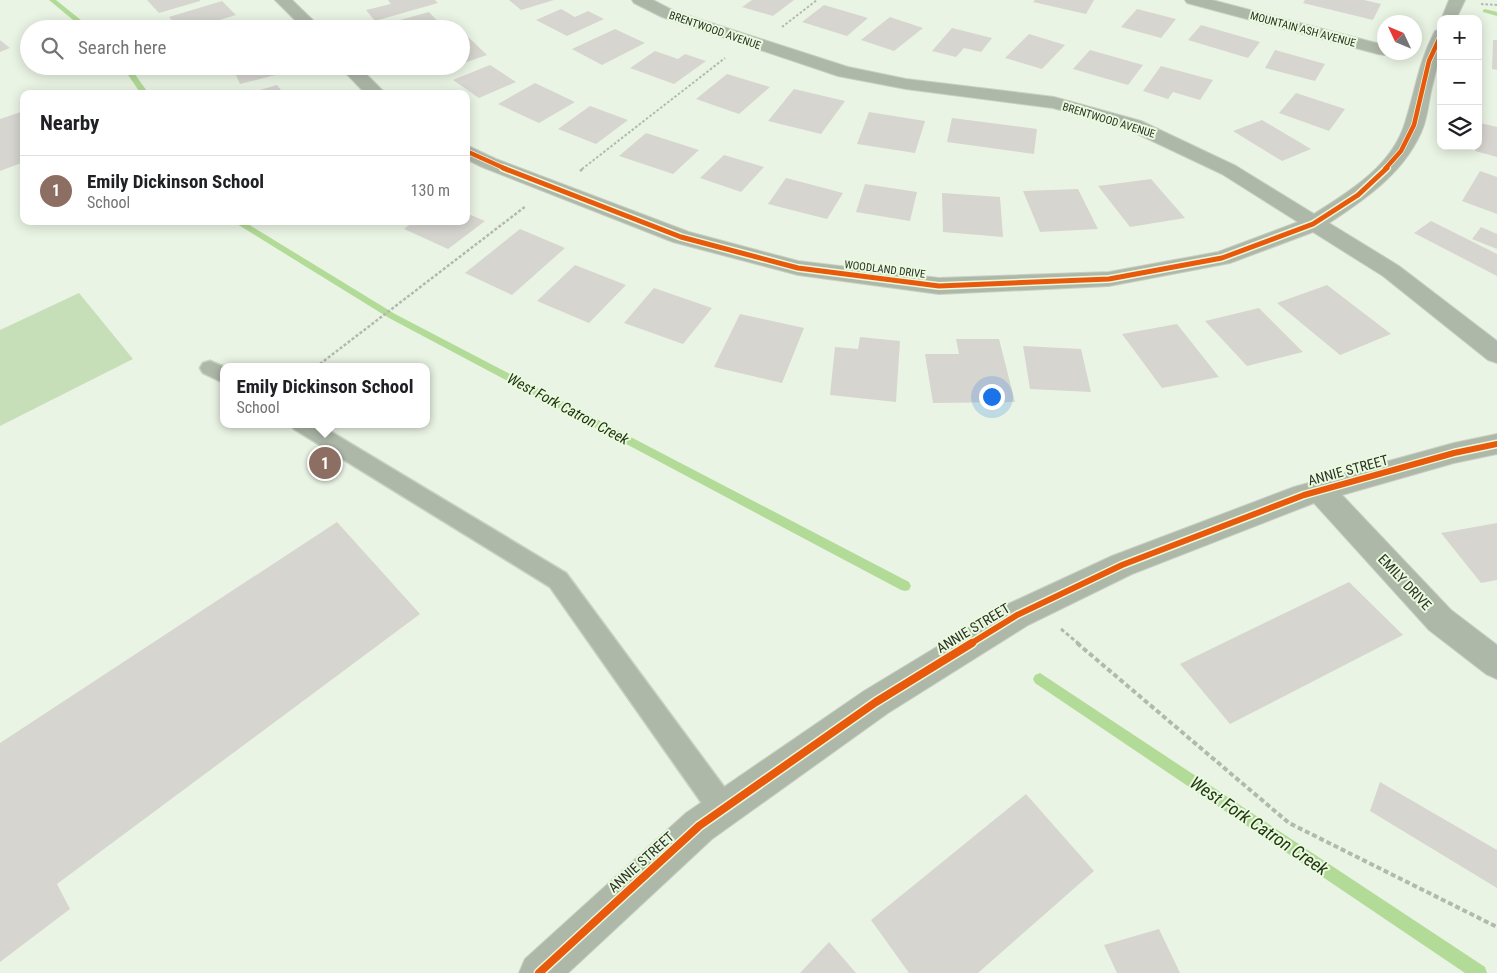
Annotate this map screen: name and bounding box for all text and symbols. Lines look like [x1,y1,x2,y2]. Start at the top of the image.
street label: BRENTWOOD AVENUE [667,9,763,52]
street label: MOUNTAIN ASH AVENUE [1249,9,1358,50]
north arrow [1377,15,1422,60]
map controls [1437,15,1482,150]
button: + [1437,15,1482,60]
search box [20,20,470,75]
icon: search [38,34,66,62]
text: Search here [78,36,166,59]
button: − [1437,60,1482,105]
street label: BRENTWOOD AVENUE [1061,100,1157,141]
button: layers [1437,105,1482,150]
text: Nearby [40,111,99,135]
text: Emily Dickinson School [87,170,264,193]
text: 1 [52,181,60,200]
text: 130 m [411,181,450,200]
text: School [87,193,130,212]
street label: WOODLAND DRIVE [844,258,927,281]
popup [220,363,430,428]
water label: West Fork Catron Creek [504,369,632,449]
text: Emily Dickinson School [236,375,414,398]
your location [979,384,1005,410]
text: School [236,398,280,417]
pin: 1 [309,444,341,482]
street label: ANNIE STREET [1306,452,1390,488]
street label: EMILY DRIVE [1375,551,1435,613]
street label: ANNIE STREET [934,600,1012,656]
water label: West Fork Catron Creek [1186,772,1333,880]
street label: ANNIE STREET [605,828,677,896]

